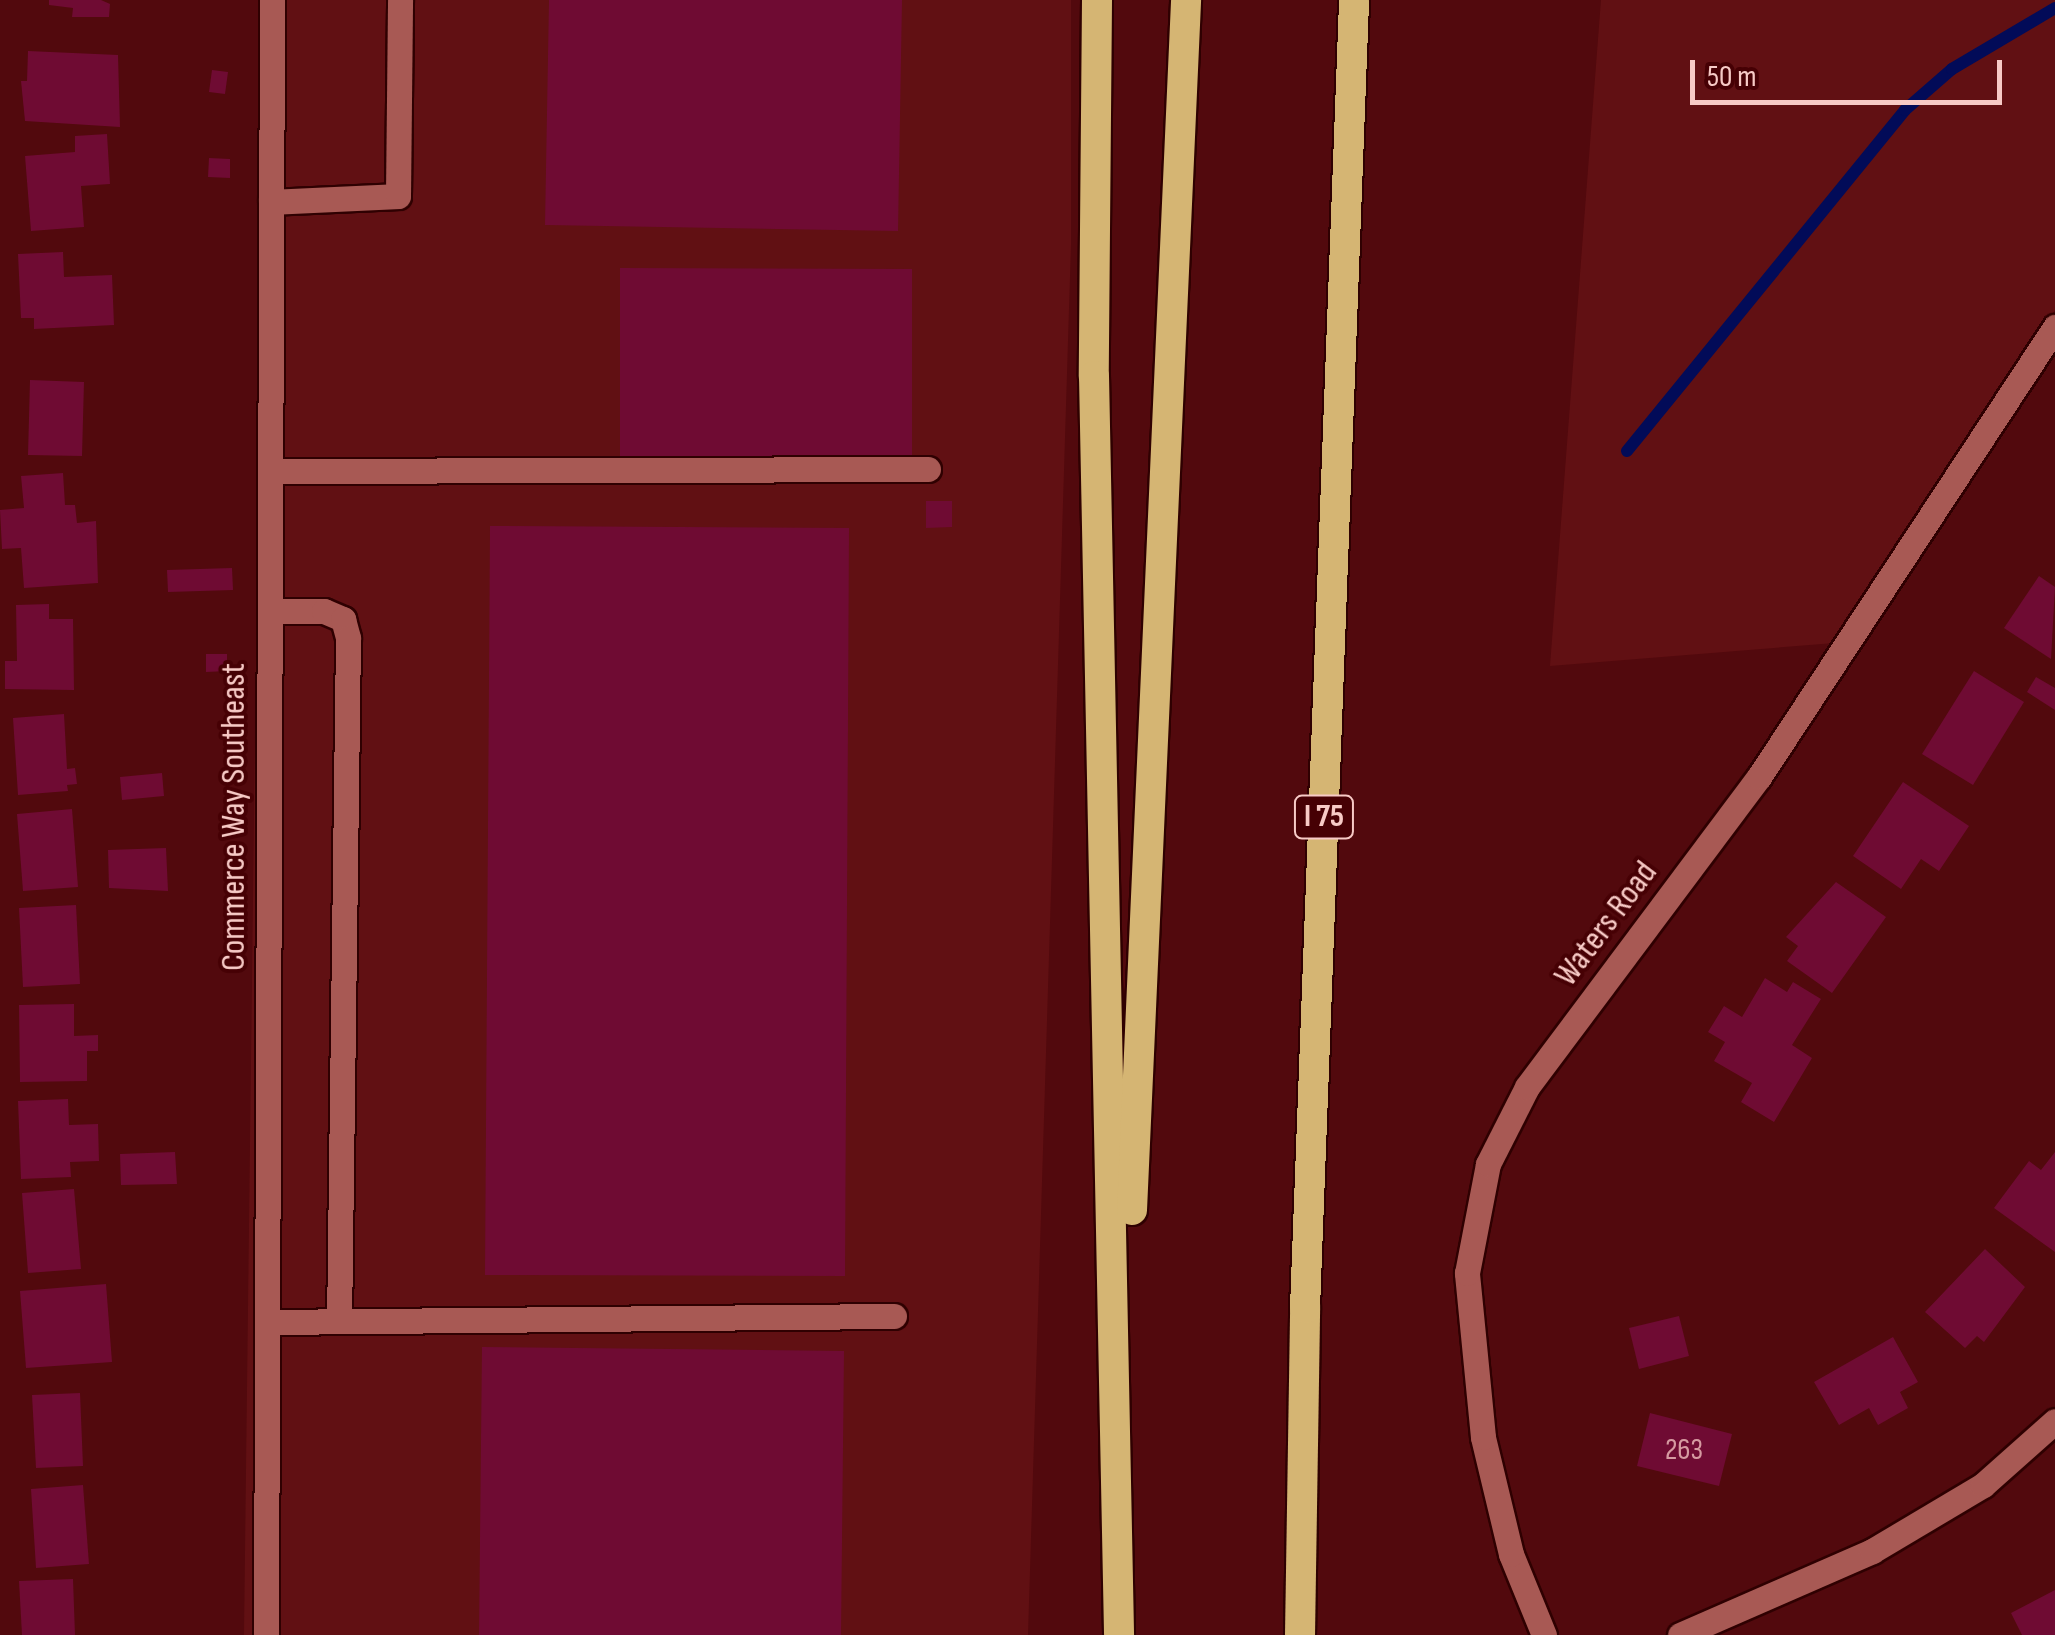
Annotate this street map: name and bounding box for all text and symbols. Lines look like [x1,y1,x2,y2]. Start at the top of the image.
scale bar [1695,40,2008,102]
text: 50 m [1707,59,1756,95]
street label: Commerce Way Southeast [213,663,255,971]
road number: I 75 [1292,790,1356,844]
street label: Waters Road [1545,853,1667,995]
house number: 263 [1665,1432,1703,1468]

